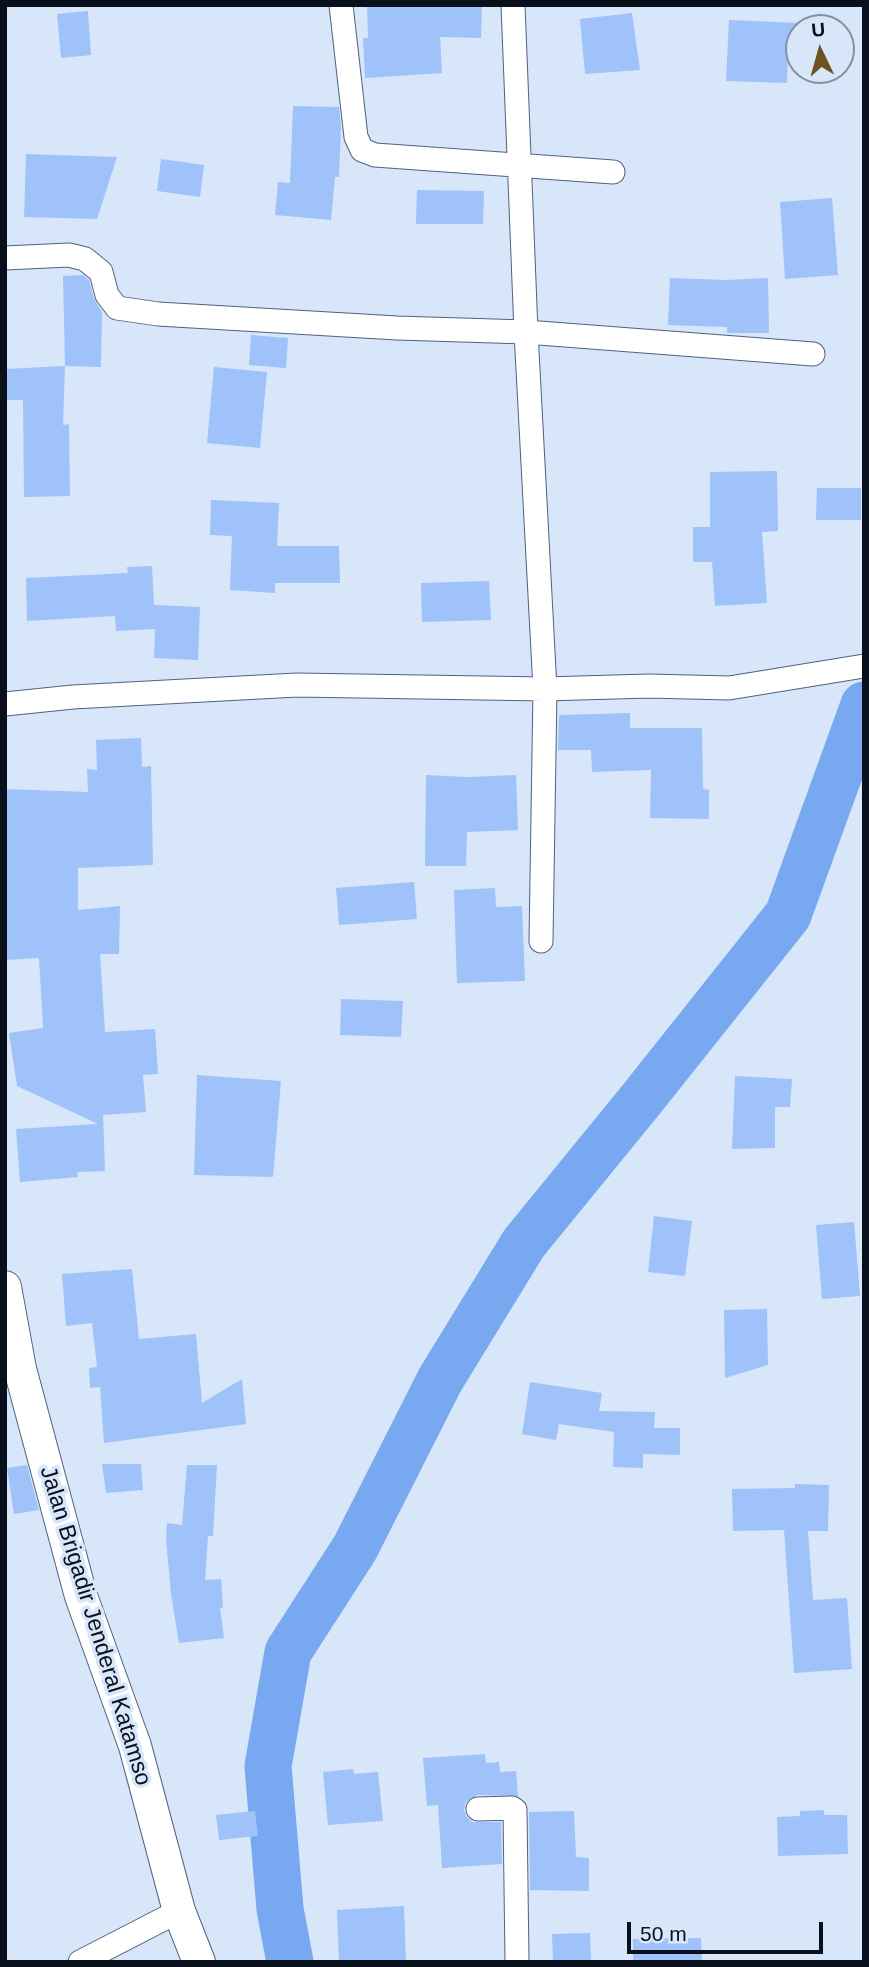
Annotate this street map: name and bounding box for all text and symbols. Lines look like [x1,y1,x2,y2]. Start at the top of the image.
north arrow [785,14,855,84]
text: U [811,19,826,41]
street label: Jalan Brigadir Jenderal Katamso [33,1463,157,1789]
scale bar [631,1908,827,1952]
text: 50 m [640,1922,687,1945]

